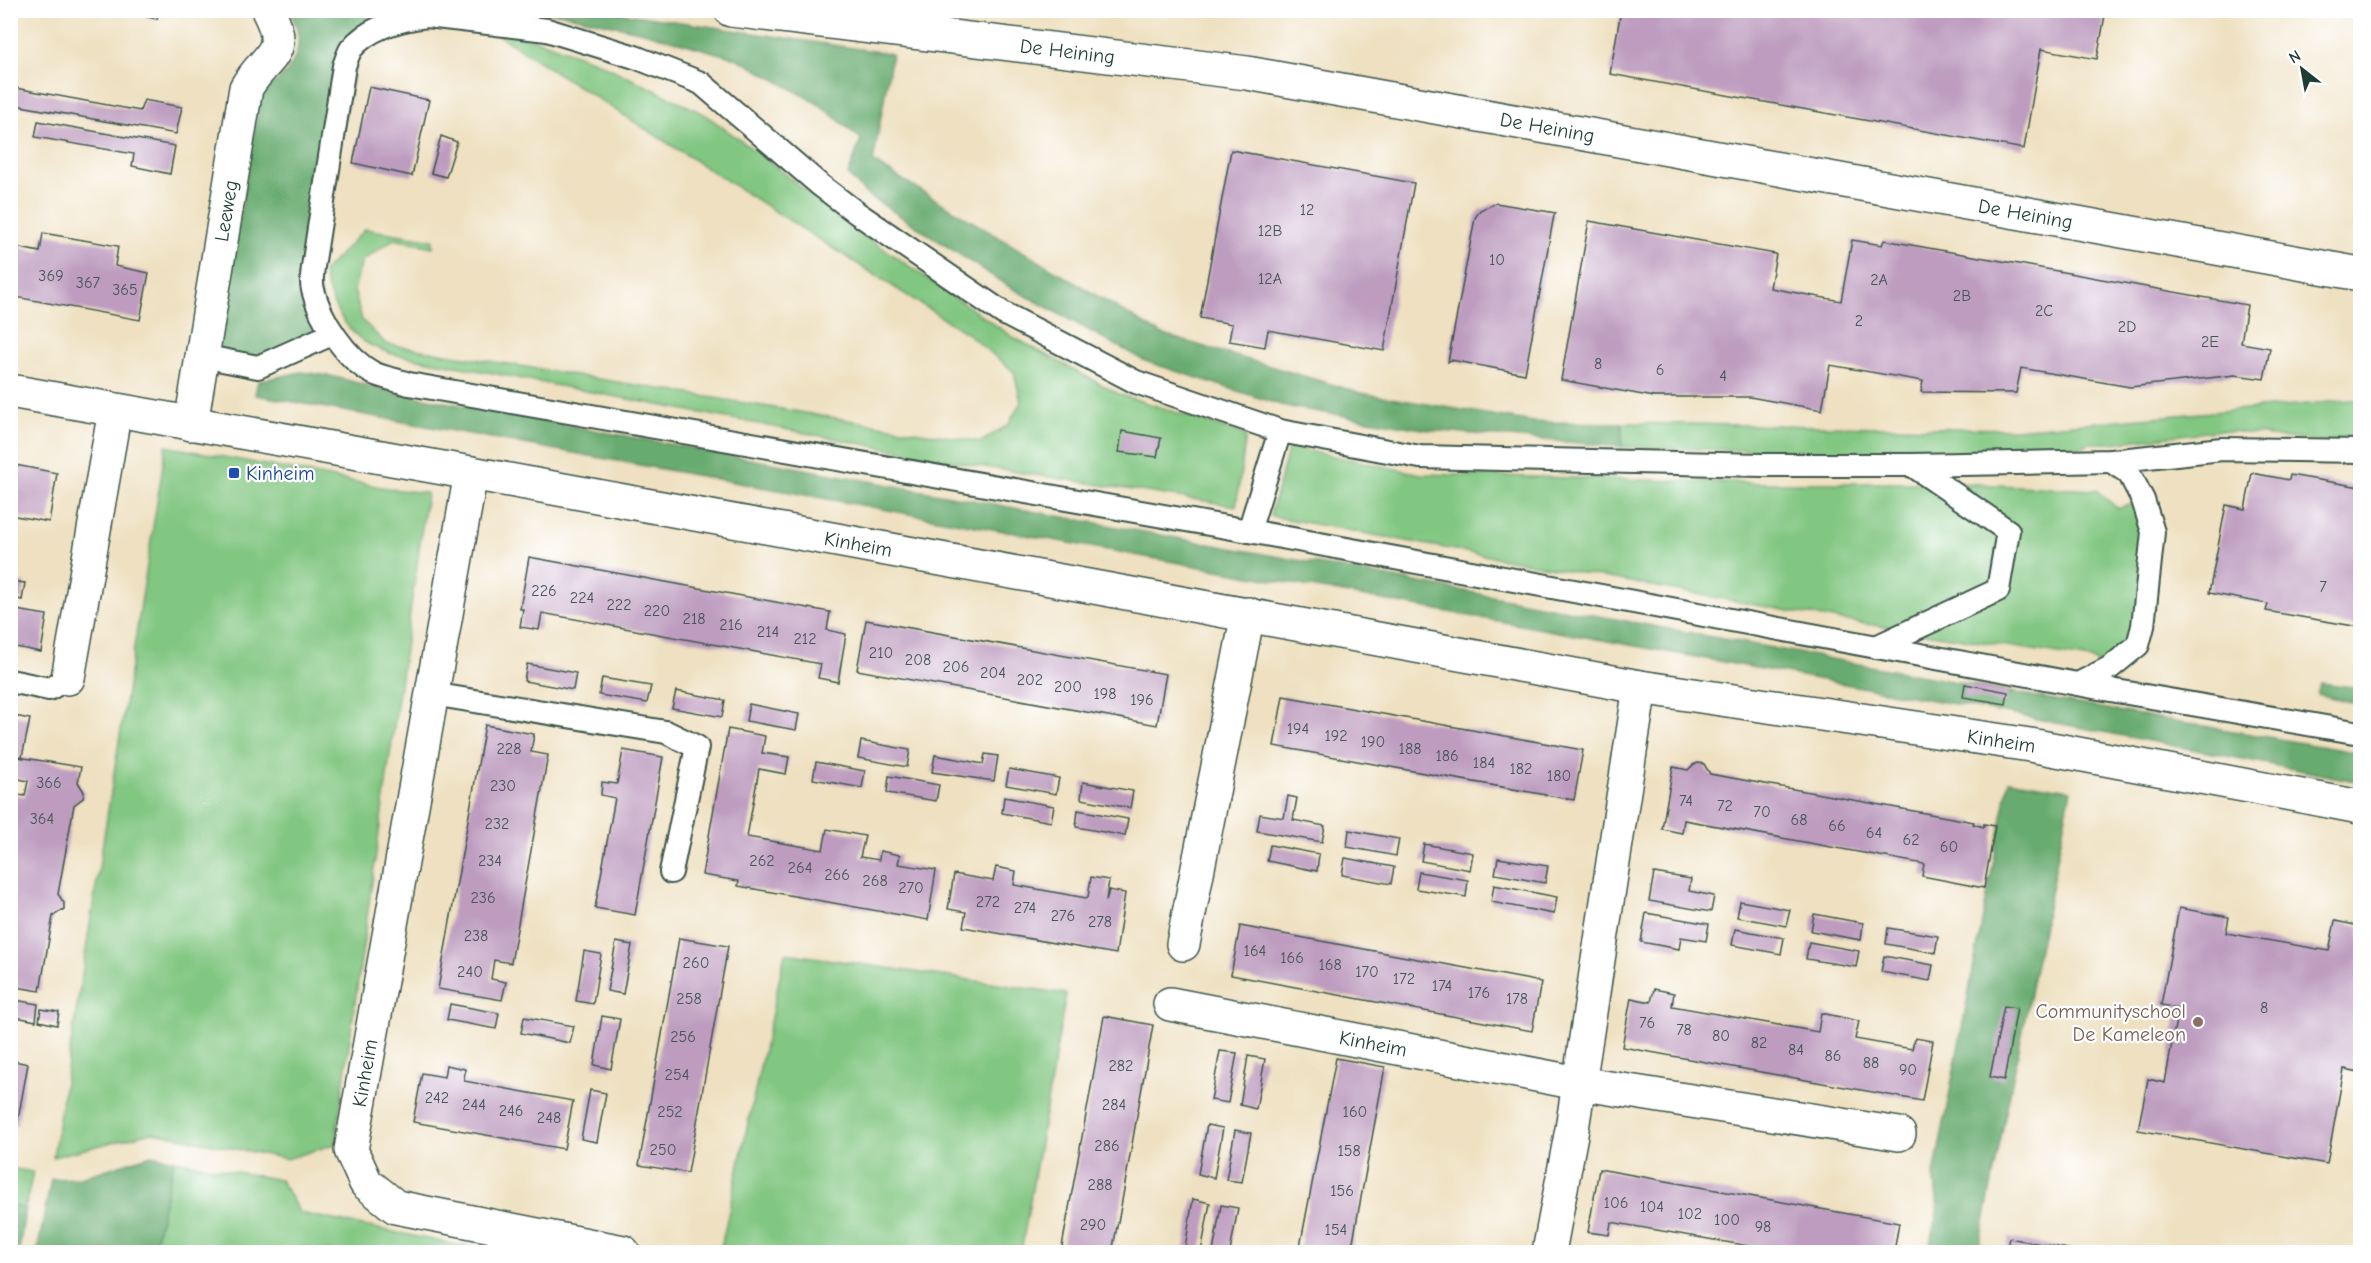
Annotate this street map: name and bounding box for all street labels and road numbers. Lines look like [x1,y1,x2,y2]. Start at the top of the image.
street label: De Heining [1019,34,1116,68]
street label: De Heining [1498,107,1596,147]
street label: Leeweg [210,178,242,243]
street label: De Heining [1976,194,2075,233]
street label: Kinheim [822,526,894,561]
street label: Kinheim [1966,724,2037,757]
street label: Kinheim [1337,1026,1409,1061]
street label: Kinheim [348,1037,382,1109]

